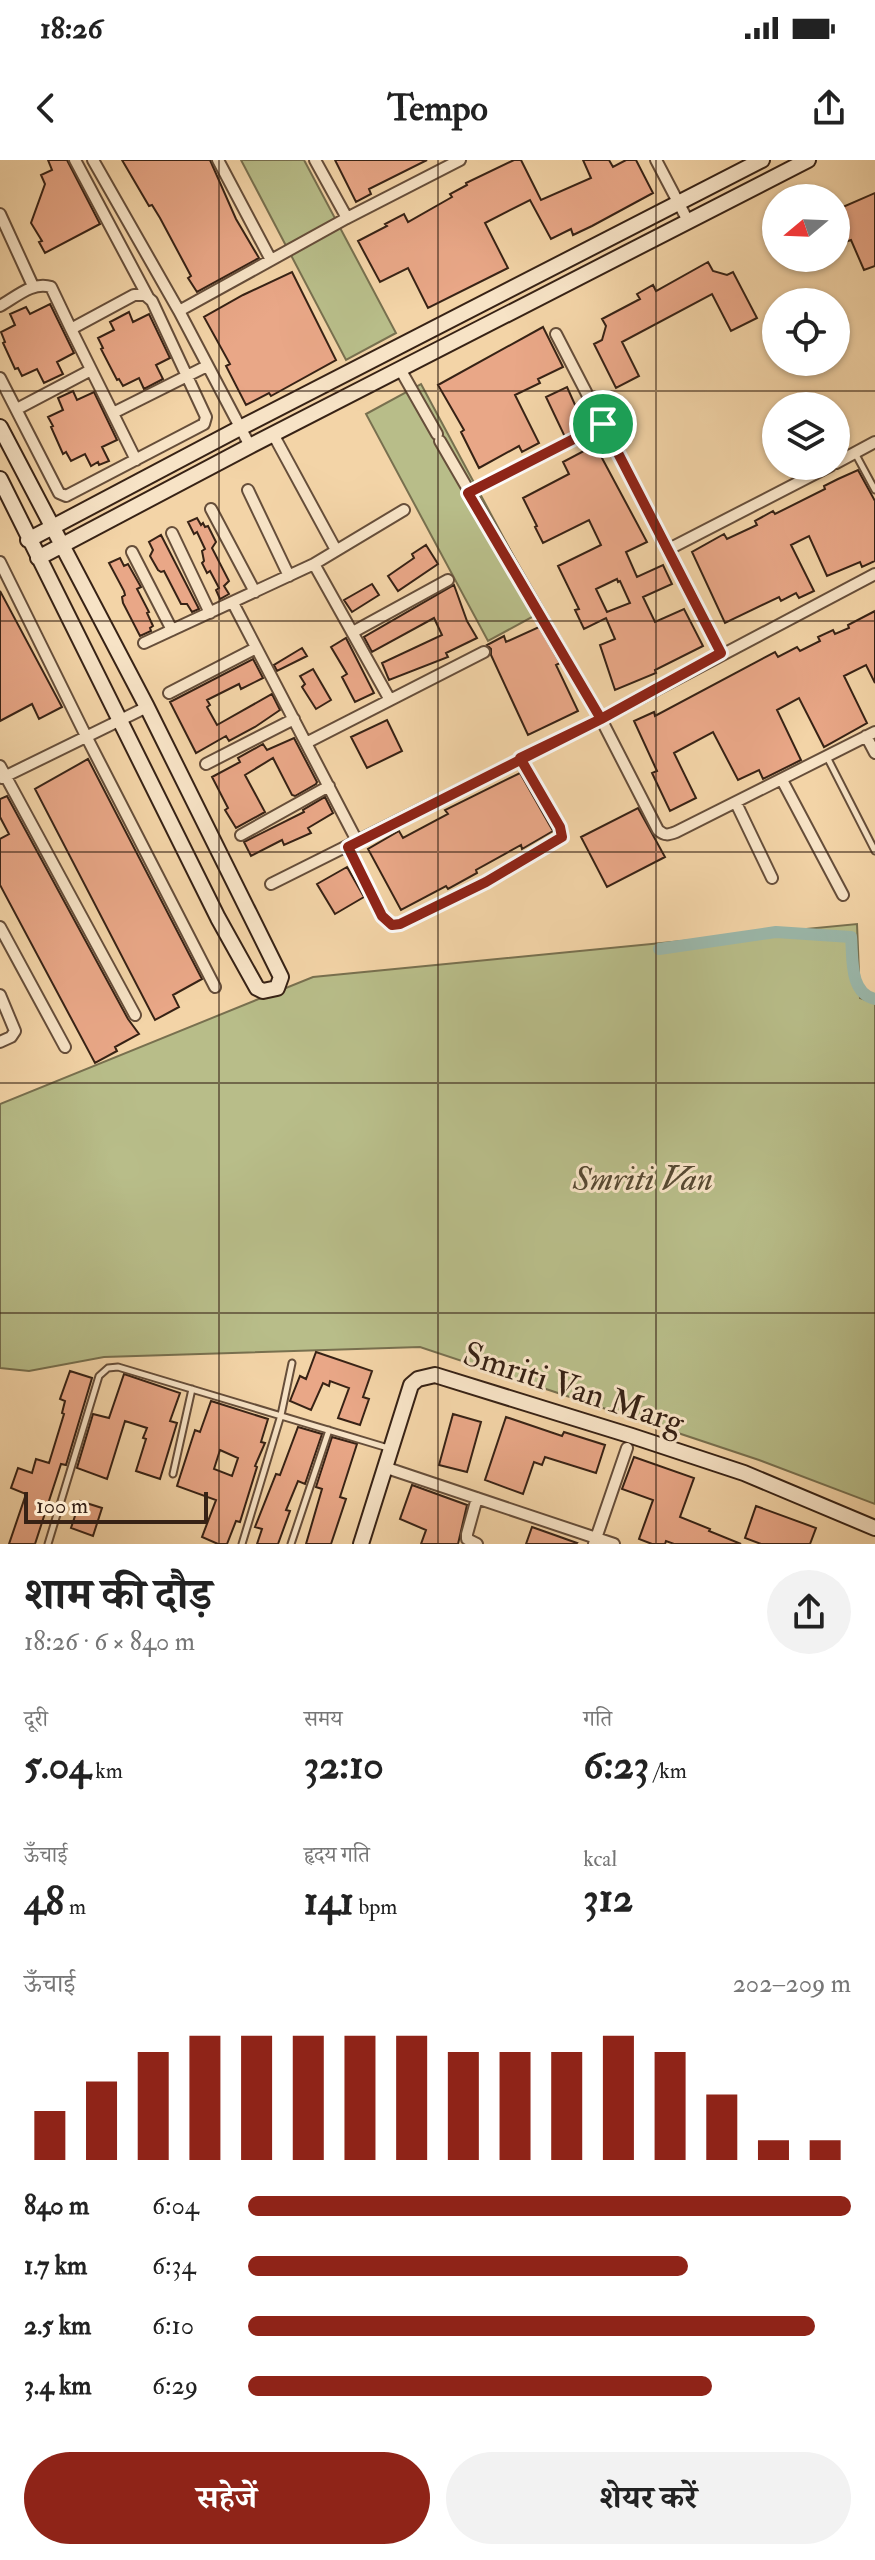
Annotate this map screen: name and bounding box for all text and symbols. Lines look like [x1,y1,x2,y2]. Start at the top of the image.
text: 18:26 [40,10,103,47]
icon: back [24,86,68,130]
text: Tempo [387,86,488,131]
icon: share [807,86,851,130]
north arrow [762,184,850,272]
map controls [762,184,850,480]
button: locate [762,288,850,376]
pin [569,390,637,458]
button: layers [762,392,850,480]
icon: arrive [581,402,625,446]
park label: Smriti Van [572,1158,713,1201]
street label: Smriti Van Marg [458,1332,691,1445]
scale bar [24,1488,208,1524]
text: 100 m [36,1492,88,1520]
text: शाम की दौड़ [24,1568,212,1623]
button: share [767,1570,851,1654]
text: 18:26 · 6 × 840 m [24,1626,195,1658]
text: दूरी [24,1705,48,1733]
text: समय [304,1705,342,1733]
text: गति [583,1705,612,1733]
text: 5.04 [24,1740,91,1791]
text: 32:10 [304,1740,384,1791]
text: 6:23 [583,1740,649,1791]
text: km [91,1757,123,1785]
text: /km [649,1757,687,1785]
text: ऊँचाई [24,1841,67,1869]
text: हृदय गति [304,1841,370,1869]
text: kcal [583,1845,617,1873]
text: 312 [583,1873,633,1924]
text: 48 [24,1876,64,1927]
text: 141 [304,1876,354,1927]
text: m [64,1893,86,1921]
text: bpm [354,1893,397,1921]
text: ऊँचाई [24,1968,75,2000]
text: 202–209 m [733,1968,851,2000]
text: 840 m [24,2190,89,2222]
text: 6:04 [152,2190,199,2222]
text: 1.7 km [24,2250,87,2282]
text: 6:34 [152,2250,195,2282]
text: 2.5 km [24,2310,91,2342]
text: 6:10 [152,2310,194,2342]
text: 3.4 km [24,2370,91,2402]
text: 6:29 [152,2370,198,2402]
button: सहेजें [24,2452,430,2544]
button: शेयर करें [446,2452,851,2544]

